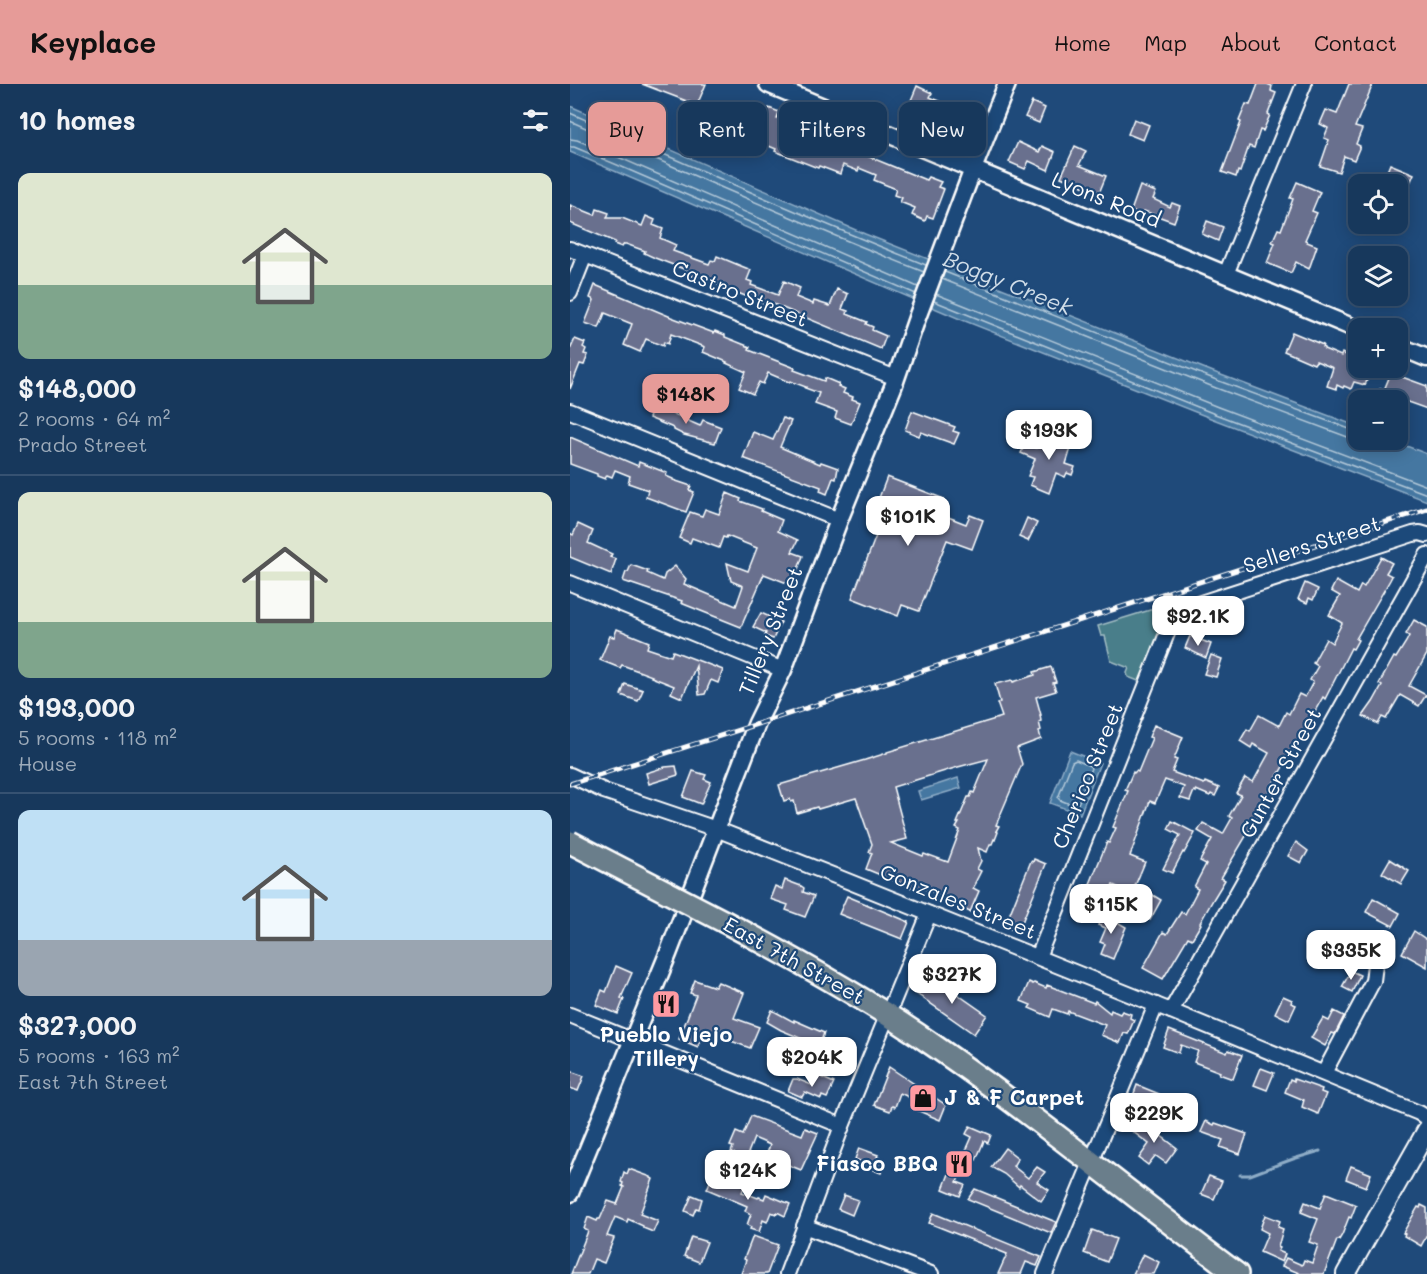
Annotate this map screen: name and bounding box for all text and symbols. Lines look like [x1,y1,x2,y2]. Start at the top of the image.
text: Keyplace [30,24,156,60]
text: Home [1054,29,1111,56]
text: Map [1144,29,1187,56]
text: About [1220,29,1281,56]
text: Contact [1314,29,1397,56]
chip: Buy [588,102,666,156]
chip: Rent [678,102,767,156]
chip: Filters [779,102,887,156]
chip: New [899,102,986,156]
text: 10 homes [18,103,136,137]
icon: filters [519,104,552,137]
street label: Lyons Road [1048,164,1165,233]
map controls [1348,174,1408,450]
button: locate [1348,174,1408,234]
icon: home [231,212,339,320]
water label: Boggy Creek [940,244,1078,322]
button: layers [1348,246,1408,306]
street label: Castro Street [669,253,812,332]
button: + [1348,318,1408,378]
text: $148,000 [18,371,136,405]
pin: $148K [644,374,728,425]
text: $148K [656,380,716,406]
button: − [1348,390,1408,450]
text: 2 rooms · 64 m² [18,405,170,431]
pin: $193K [1007,410,1091,461]
text: $193K [1020,416,1078,442]
text: Prado Street [18,431,147,457]
pin: $101K [866,496,950,547]
text: $101K [880,502,936,528]
street label: Sellers Street [1240,509,1384,578]
icon: home [231,531,339,639]
street label: Tillery Street [731,562,808,699]
pin: $92.1K [1149,596,1247,647]
text: $92.1K [1166,602,1230,628]
text: $193,000 [18,690,135,724]
street label: Cherico Street [1045,698,1128,852]
street label: Gunter Street [1233,702,1327,842]
text: 5 rooms · 118 m² [18,724,177,750]
text: House [18,750,77,776]
icon: home [231,849,339,957]
street label: Gonzales Street [876,857,1041,944]
pin: $115K [1069,884,1153,935]
text: $115K [1084,890,1138,916]
street label: East 7th Street [719,910,870,1010]
pin: $335K [1309,930,1393,981]
text: $335K [1320,936,1382,962]
pin: $327K [910,954,994,1005]
text: $327K [922,960,982,986]
restaurant icon: Pueblo Viejo Tillery [650,988,682,1020]
text: $327,000 [18,1008,137,1042]
place label: Pueblo Viejo Tillery [600,1020,732,1072]
pin: $204K [770,1037,854,1088]
text: 5 rooms · 163 m² [18,1042,180,1068]
text: $204K [781,1043,843,1069]
text: East 7th Street [18,1068,168,1094]
shop icon: J & F Carpet [907,1082,939,1114]
place label: J & F Carpet [944,1083,1084,1110]
pin: $229K [1112,1093,1196,1144]
text: $229K [1124,1099,1184,1125]
restaurant icon: Fiasco BBQ [943,1148,975,1180]
place label: Fiasco BBQ [816,1149,938,1176]
pin: $124K [706,1150,790,1201]
text: $124K [719,1156,777,1182]

